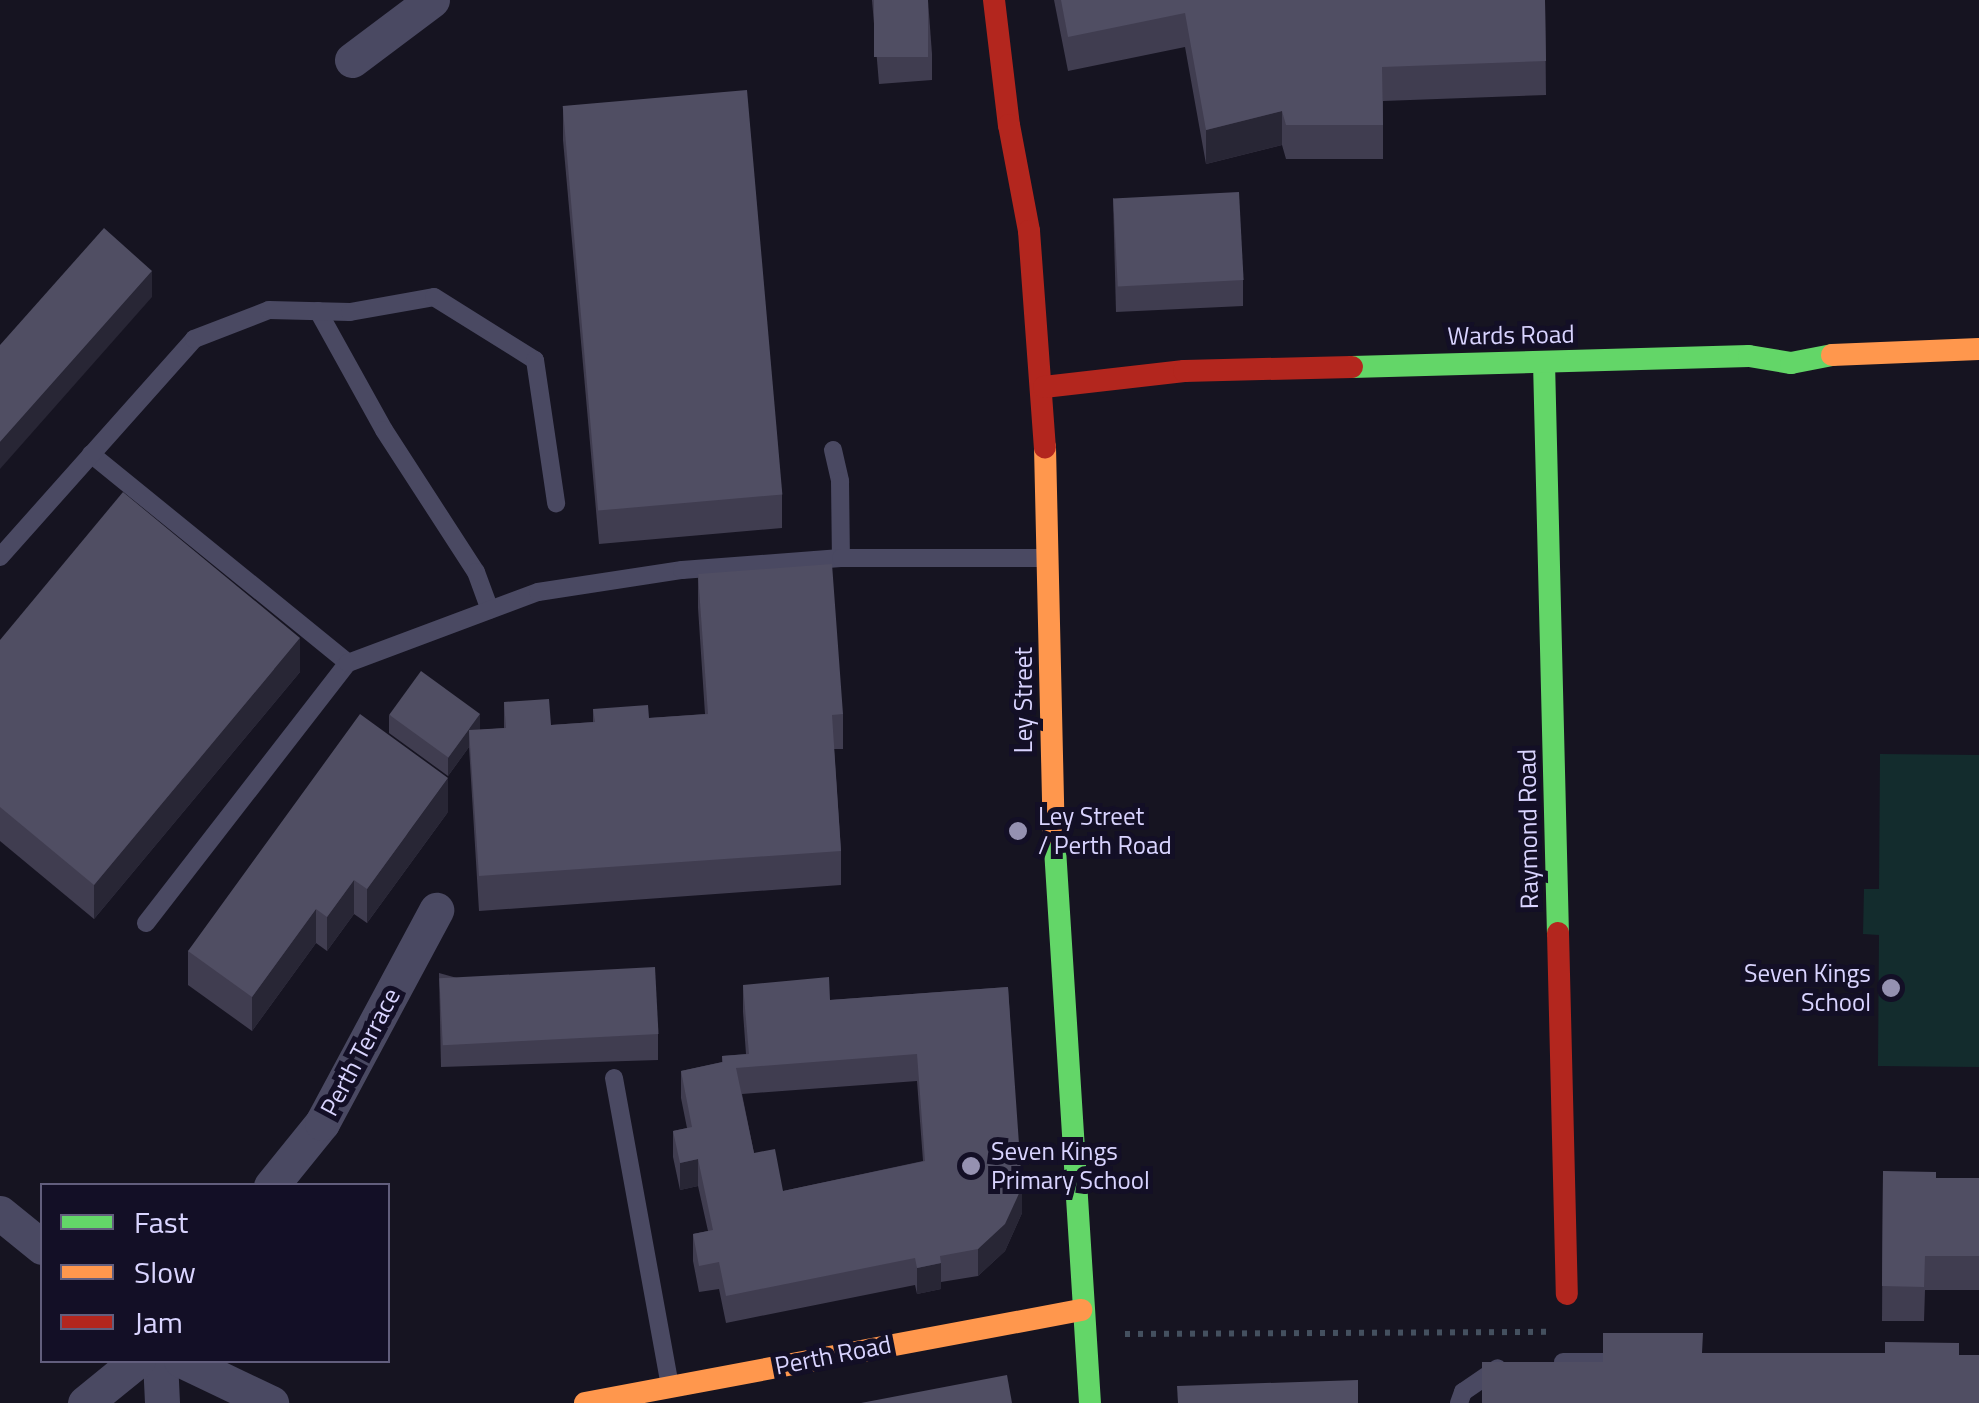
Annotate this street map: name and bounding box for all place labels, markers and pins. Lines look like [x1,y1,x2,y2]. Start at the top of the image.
place label: Ley Street / Perth Road [1038,802,1172,861]
marker: Ley Street / Perth Road [1007,820,1029,842]
place label: Seven Kings School [1744,959,1871,1018]
marker: Seven Kings School [1880,977,1902,999]
place label: Seven Kings Primary School [991,1137,1150,1196]
marker: Seven Kings Primary School [960,1155,982,1177]

